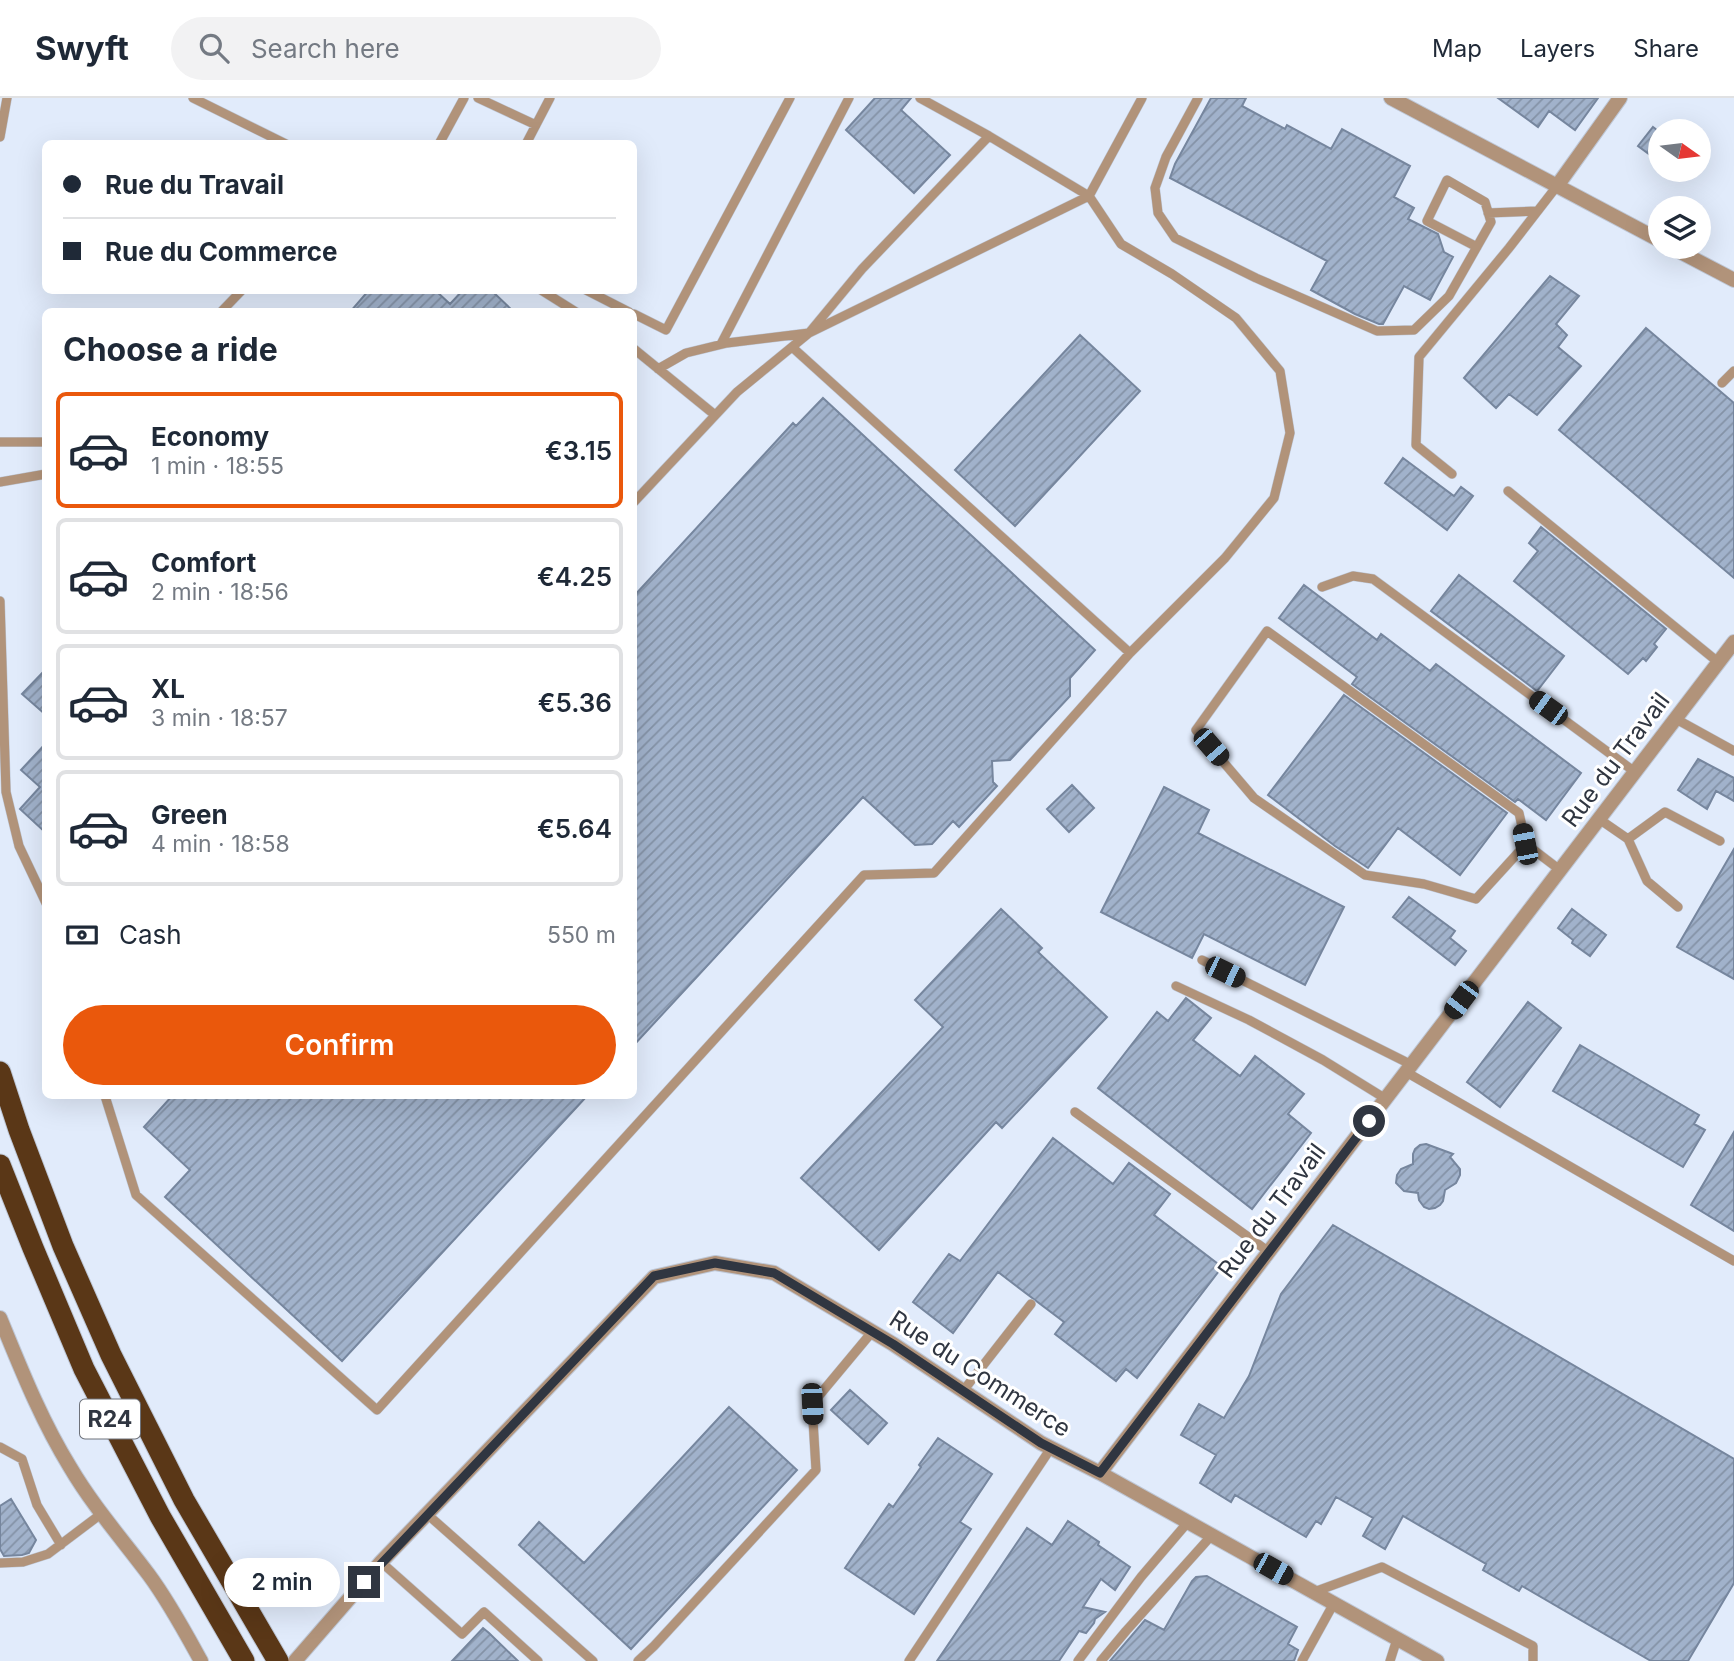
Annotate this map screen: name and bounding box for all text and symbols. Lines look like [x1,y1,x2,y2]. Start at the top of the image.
search box [171,17,661,80]
text: Swyft [35,28,129,68]
icon: search [195,29,233,67]
text: Search here [251,33,400,64]
text: Map [1432,34,1482,63]
text: Layers [1520,34,1595,63]
text: Share [1633,34,1699,63]
north arrow [1648,119,1712,182]
map controls [1648,119,1711,259]
text: Rue du Travail [105,169,284,200]
button: layers [1648,196,1711,259]
text: Rue du Commerce [105,236,338,267]
text: Choose a ride [63,330,278,369]
icon: car [67,419,130,482]
text: Economy [151,421,269,452]
text: €3.15 [545,435,612,466]
text: 1 min · 18:55 [151,452,284,480]
icon: car [67,545,130,608]
text: Comfort [151,547,256,578]
text: €4.25 [537,561,612,592]
text: 2 min · 18:56 [151,578,289,606]
icon: car [67,671,130,734]
text: XL [151,673,185,704]
text: €5.36 [538,687,612,718]
car [1525,687,1572,729]
street label: Rue du Travail [1556,687,1676,833]
text: 3 min · 18:57 [151,704,288,732]
car [1190,724,1233,770]
icon: car [67,797,130,860]
text: Green [151,799,228,830]
text: €5.64 [537,813,612,844]
car [1511,821,1540,867]
text: 4 min · 18:58 [151,830,290,858]
icon: cash [63,916,101,954]
text: Cash [119,919,182,950]
text: 550 m [547,921,616,949]
car [1202,953,1249,991]
car [1440,977,1483,1023]
button: Confirm [63,1005,616,1085]
route start [1353,1105,1385,1137]
street label: Rue du Travail [1212,1138,1332,1284]
street label: Rue du Commerce [884,1304,1076,1443]
car [801,1382,824,1426]
road number: R24 [80,1400,140,1438]
car [1250,1550,1297,1588]
callout: 2 min [224,1558,340,1606]
route end [348,1566,380,1598]
text: 2 min [252,1568,312,1596]

